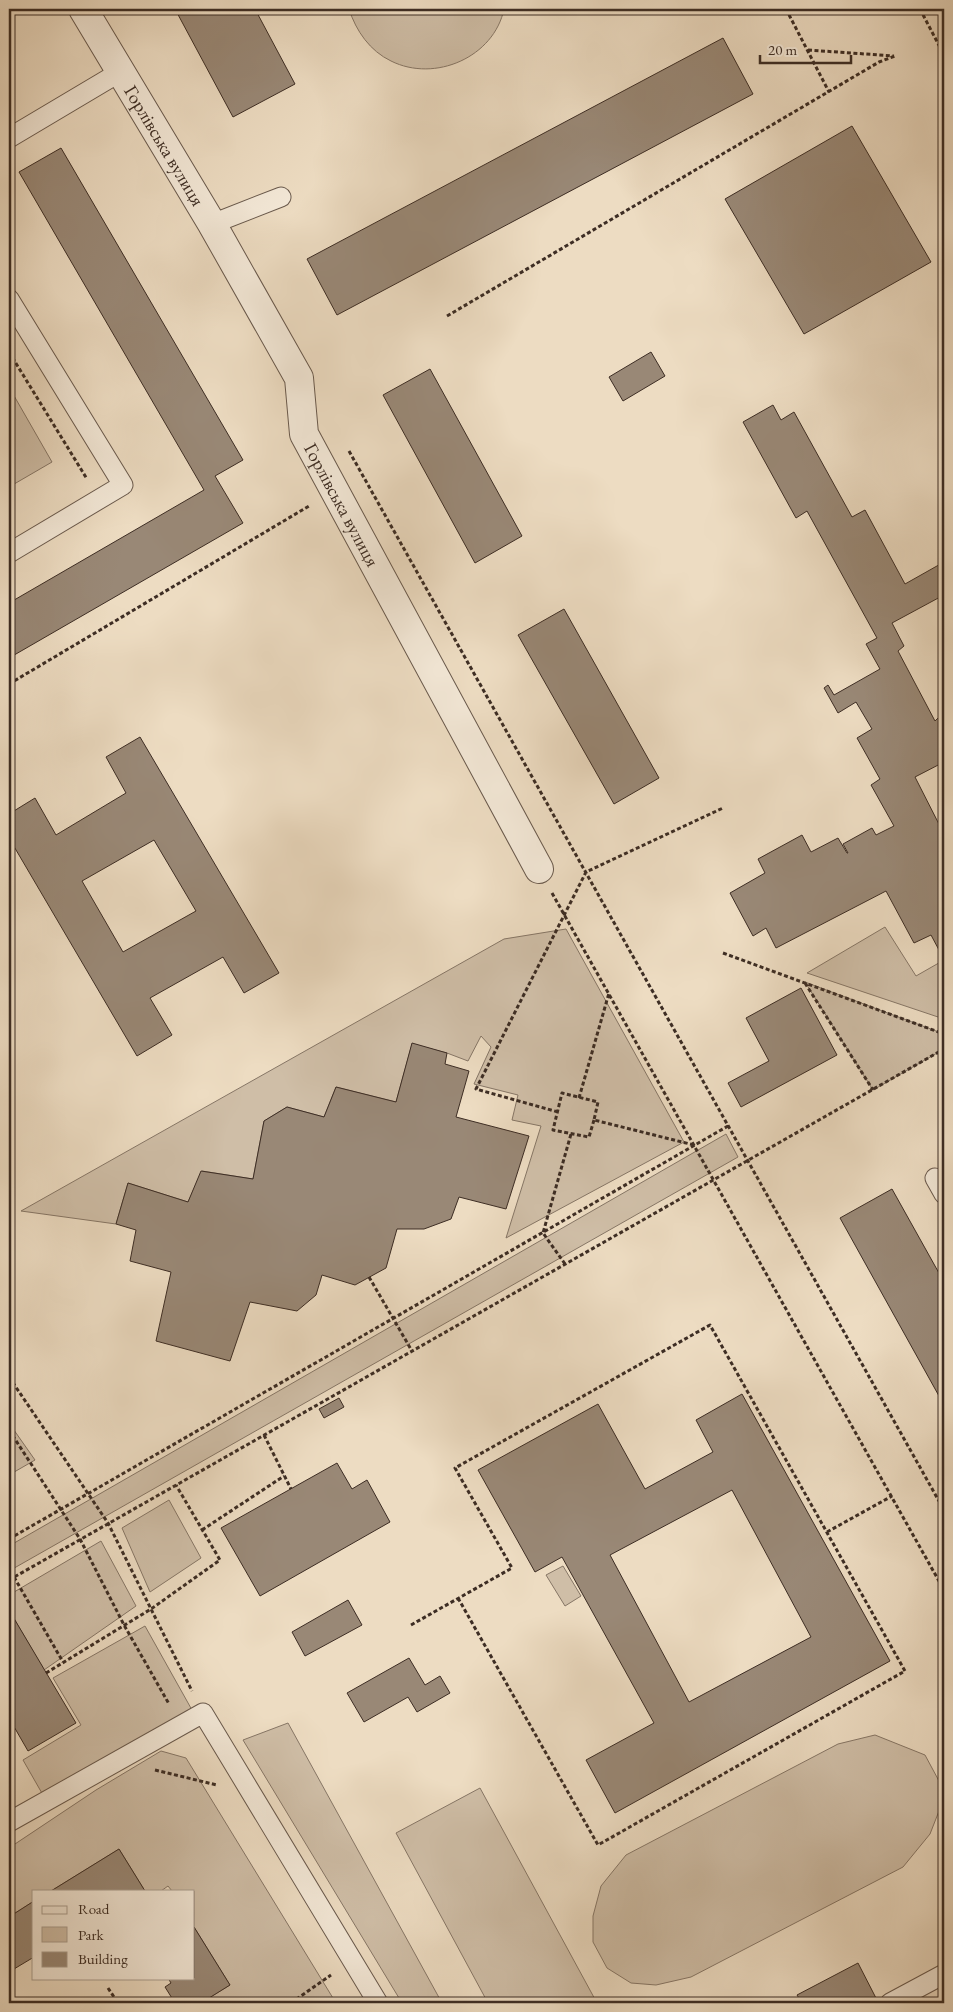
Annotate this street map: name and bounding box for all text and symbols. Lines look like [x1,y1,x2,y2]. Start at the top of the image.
scale bar [760,32,852,64]
text: 20 m [768,40,797,59]
street label: Горлівська вулиця [118,80,211,211]
street label: Горлівська вулиця [298,439,385,571]
legend [32,1890,195,1980]
text: Road [78,1899,110,1918]
text: Park [78,1925,105,1944]
text: Building [78,1949,128,1968]

